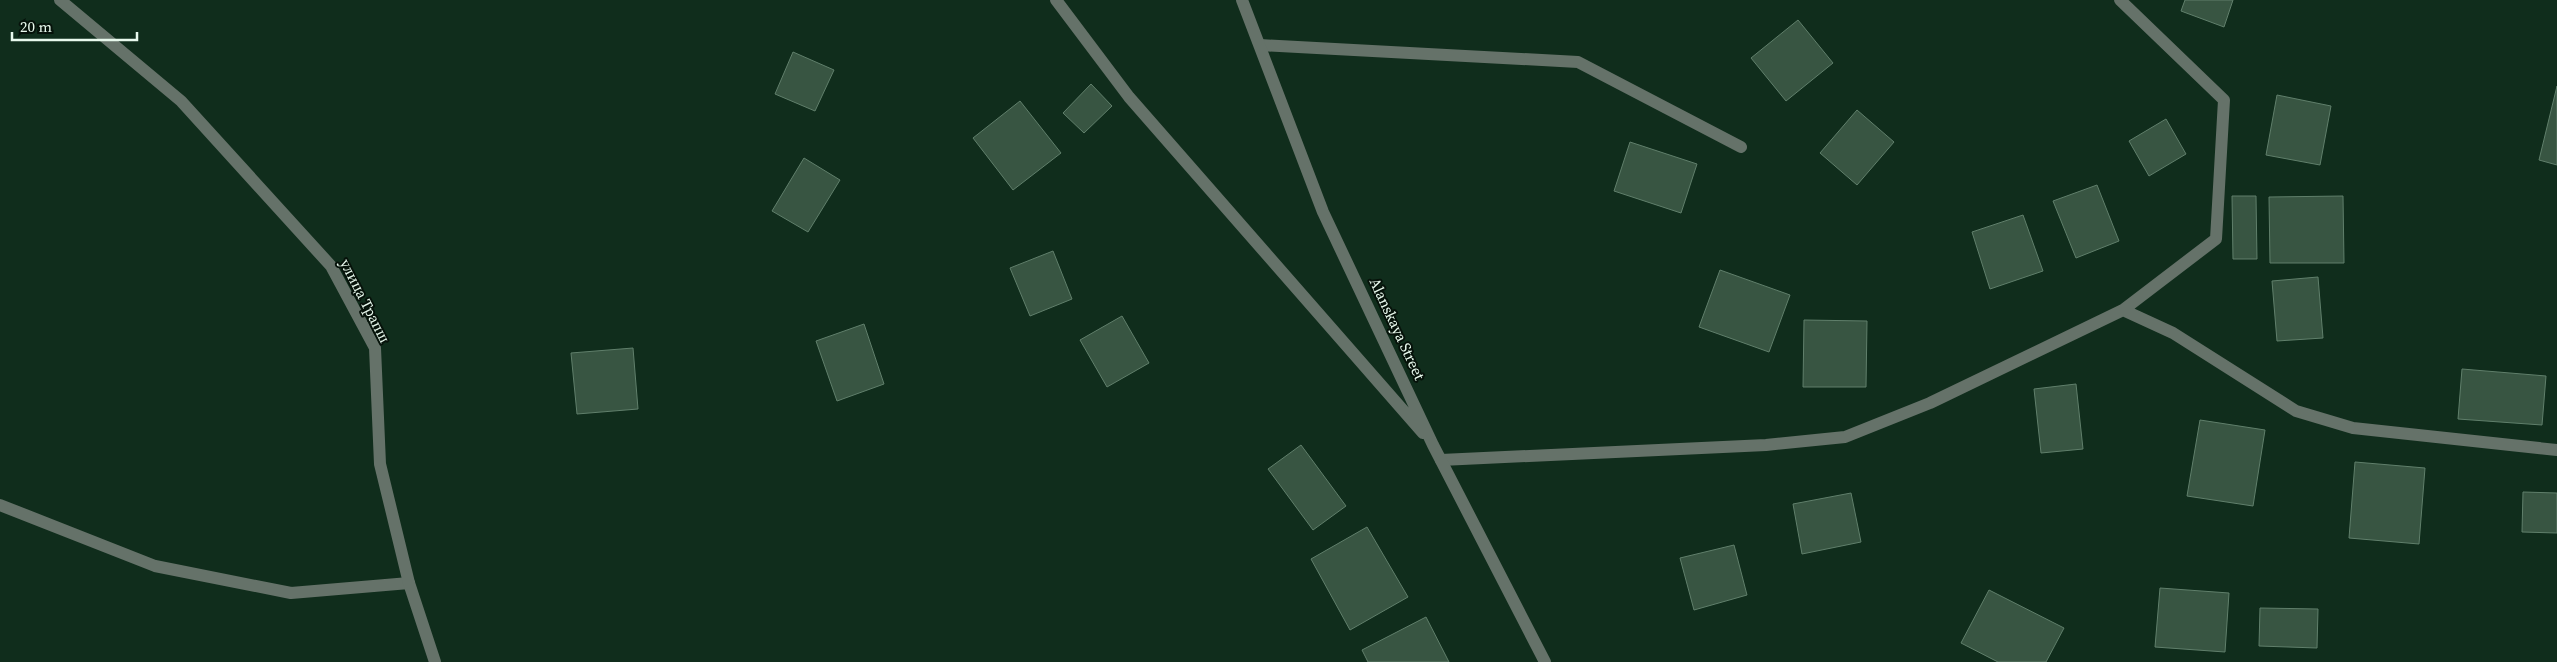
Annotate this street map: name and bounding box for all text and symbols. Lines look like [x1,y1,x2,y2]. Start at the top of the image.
scale bar [12,10,138,42]
text: 20 m [20,16,52,37]
street label: улица Трапш [335,255,396,347]
street label: Alanskaya Street [1365,274,1430,383]

